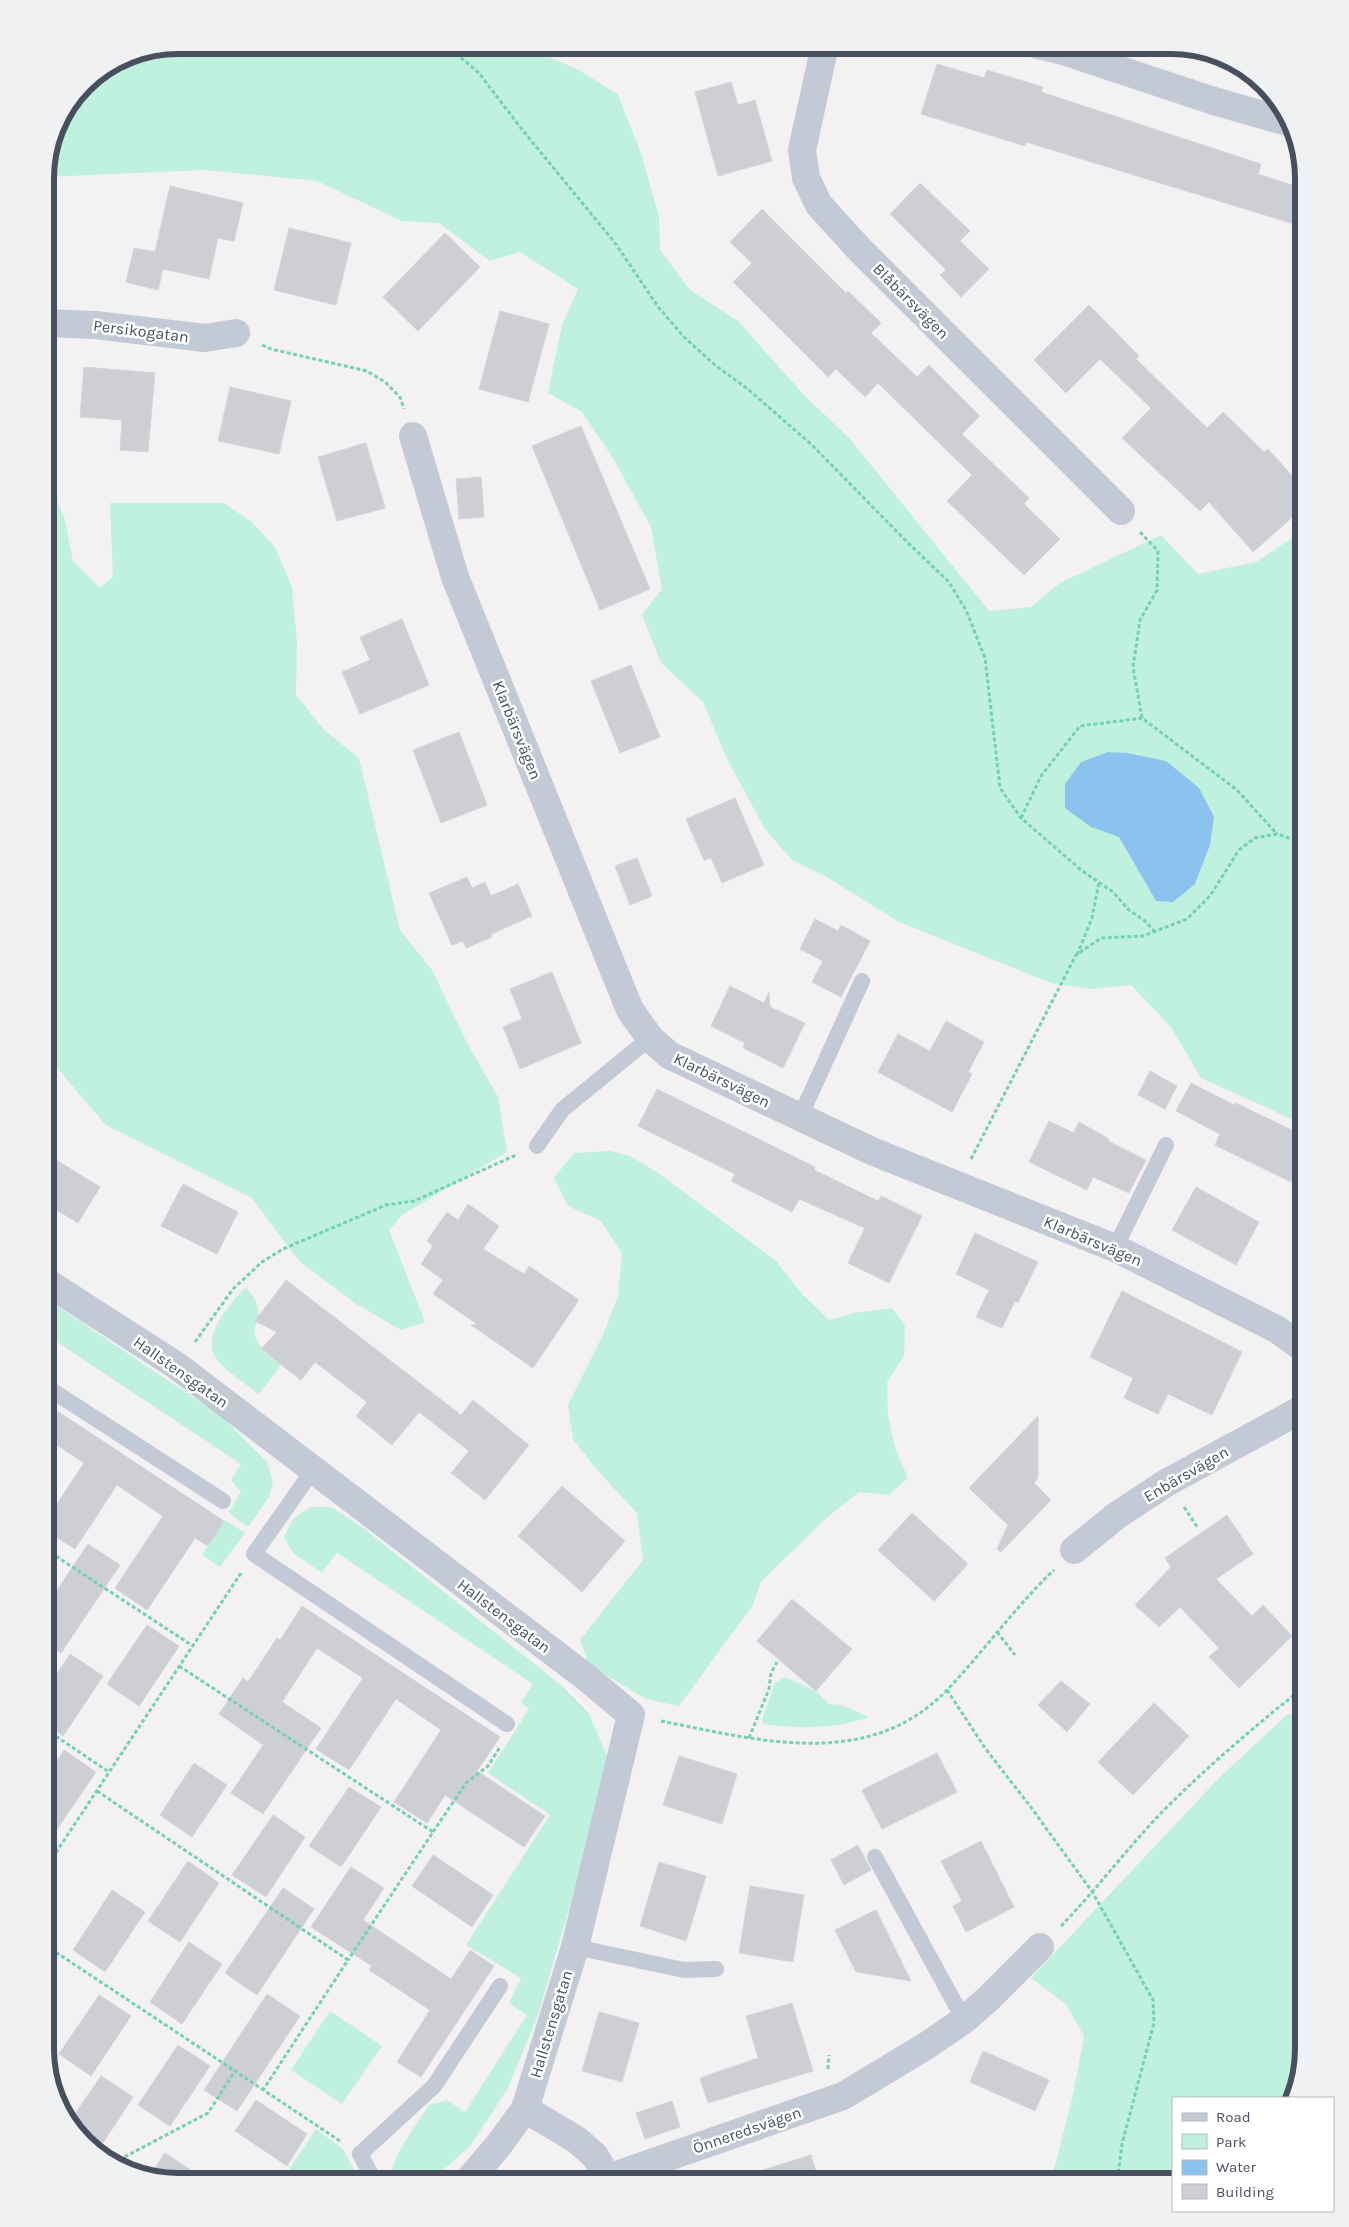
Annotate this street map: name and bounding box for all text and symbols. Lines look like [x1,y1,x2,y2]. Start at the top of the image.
street label: Blåbärsvägen [869,259,953,343]
street label: Persikogatan [92,316,190,346]
street label: Klarbärsvägen [489,678,545,782]
street label: Klarbärsvägen [671,1048,773,1112]
street label: Klarbärsvägen [1041,1212,1145,1270]
street label: Hallstensgatan [130,1332,232,1412]
street label: Enbärsvägen [1140,1442,1232,1506]
street label: Hallstensgatan [454,1575,554,1657]
street label: Hallstensgatan [526,1968,576,2080]
legend [1172,2097,1334,2212]
street label: Önneredsvägen [690,2103,804,2157]
text: Road [1216,2108,1251,2126]
text: Park [1216,2133,1246,2151]
text: Water [1216,2158,1257,2176]
text: Building [1216,2183,1274,2201]

